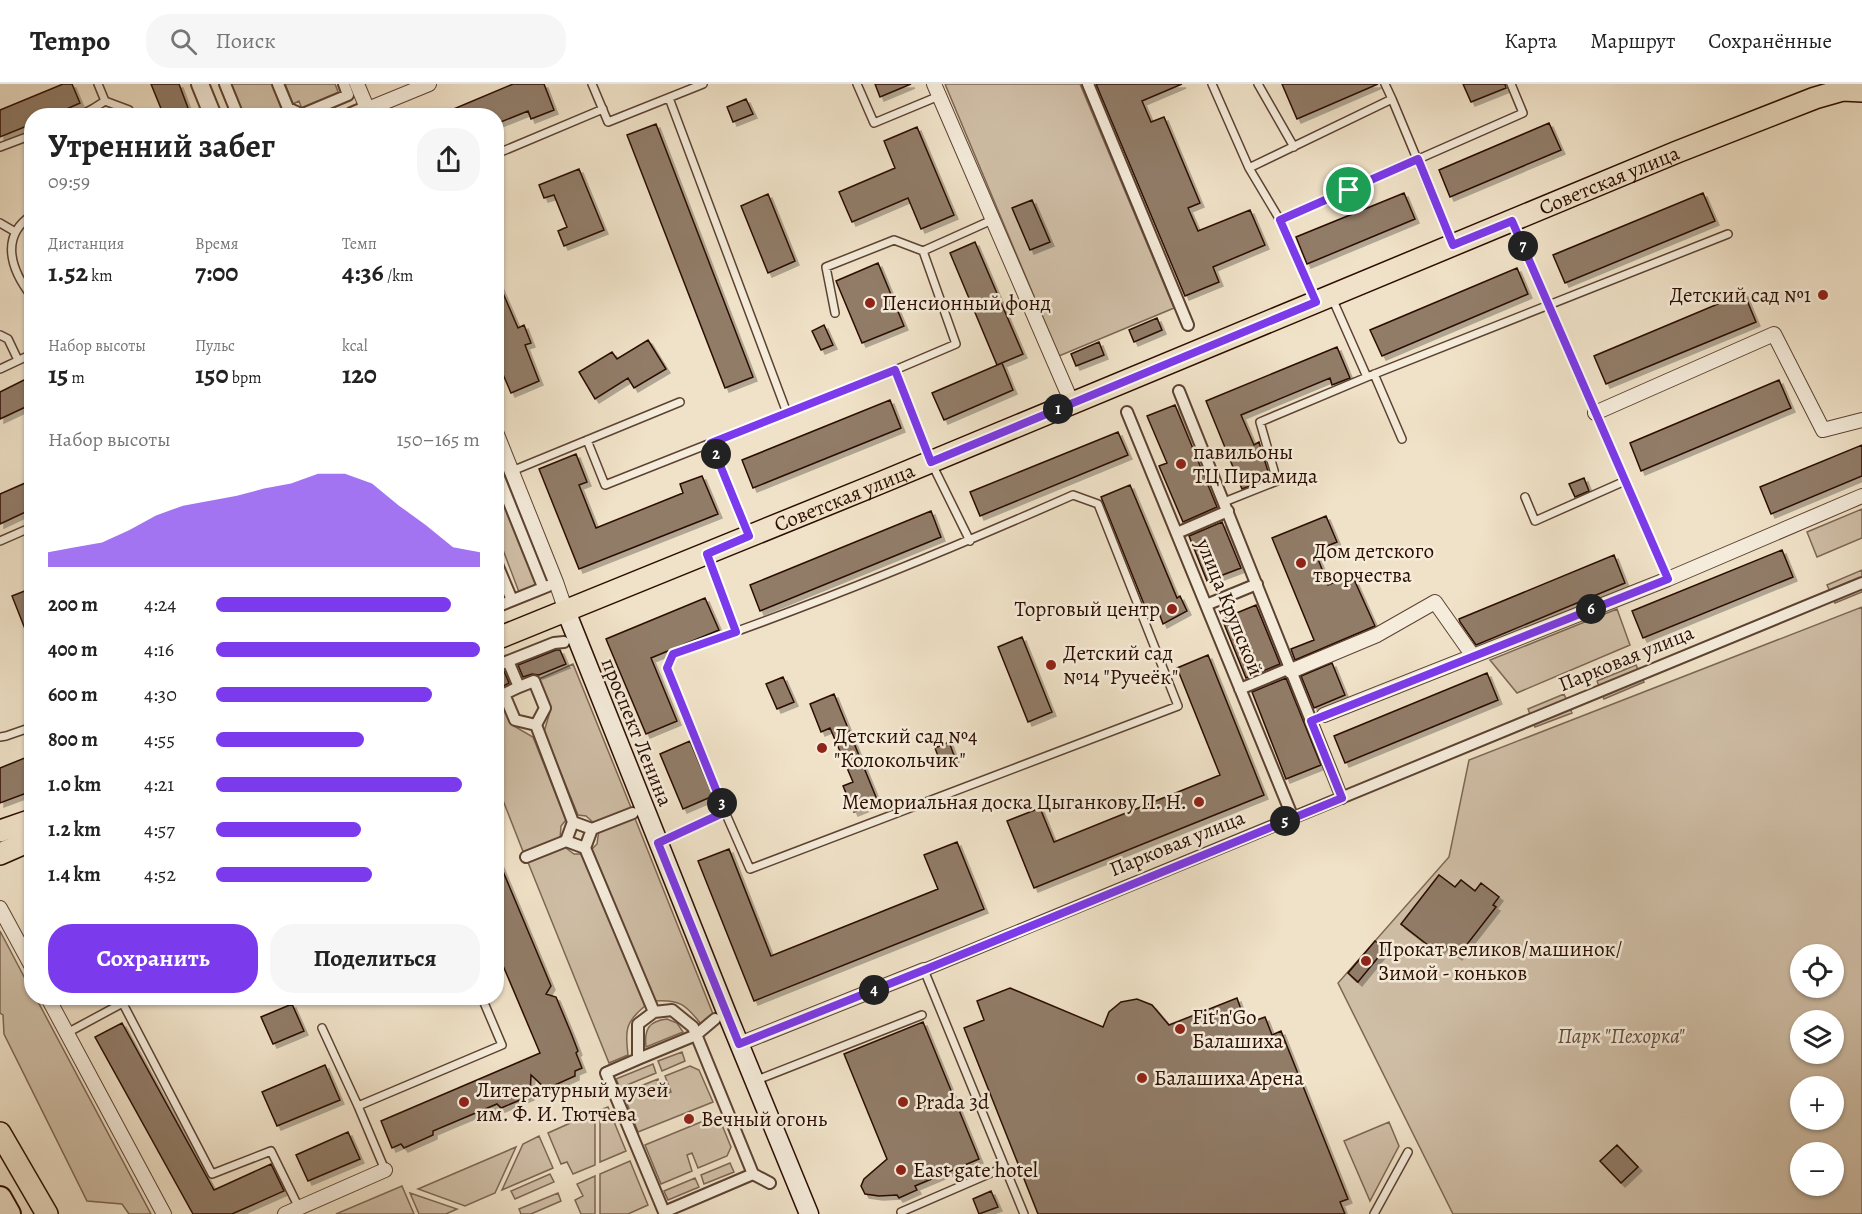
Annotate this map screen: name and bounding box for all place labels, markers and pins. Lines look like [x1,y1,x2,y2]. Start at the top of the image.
pin [1323,164,1374,215]
pin: 7 [1508,231,1538,261]
place label: Детский сад №1 [1670,281,1811,309]
marker: Детский сад №1 [1816,288,1830,302]
place label: Пенсионный фонд [882,289,1051,317]
marker: Пенсионный фонд [863,296,877,310]
pin: 1 [1043,394,1073,424]
place label: павильоны ТЦ Пирамида [1193,438,1318,490]
pin: 2 [701,439,731,469]
marker: павильоны ТЦ Пирамида [1174,457,1188,471]
place label: Дом детского творчества [1313,537,1434,589]
marker: Дом детского творчества [1294,556,1308,570]
pin: 6 [1576,594,1606,624]
place label: Торговый центр [1014,595,1160,623]
marker: Торговый центр [1165,602,1179,616]
place label: Детский сад №14 "Ручеёк" [1063,639,1178,691]
marker: Детский сад №14 "Ручеёк" [1044,658,1058,672]
place label: Детский сад №4 "Колокольчик" [834,722,978,774]
marker: Детский сад №4 "Колокольчик" [815,741,829,755]
pin: 3 [707,788,737,818]
place label: Мемориальная доска Цыганкову П. Н. [842,788,1187,816]
marker: Мемориальная доска Цыганкову П. Н. [1192,795,1206,809]
pin: 5 [1270,806,1300,836]
place label: Прокат великов/машинок/ Зимой - коньков [1378,935,1622,987]
marker: Прокат великов/машинок/ Зимой - коньков [1359,954,1373,968]
pin: 4 [859,975,889,1005]
place label: Fit'n'Go Балашиха [1192,1003,1284,1055]
marker: Fit'n'Go Балашиха [1173,1022,1187,1036]
place label: Балашиха Арена [1154,1064,1304,1092]
marker: Балашиха Арена [1135,1071,1149,1085]
place label: Литературный музей им. Ф. И. Тютчева [476,1076,668,1128]
place label: Prada 3d [915,1088,990,1116]
marker: Литературный музей им. Ф. И. Тютчева [457,1095,471,1109]
marker: Prada 3d [896,1095,910,1109]
place label: Вечный огонь [701,1105,827,1133]
marker: Вечный огонь [682,1112,696,1126]
place label: East gate hotel [913,1156,1038,1184]
marker: East gate hotel [894,1163,908,1177]

